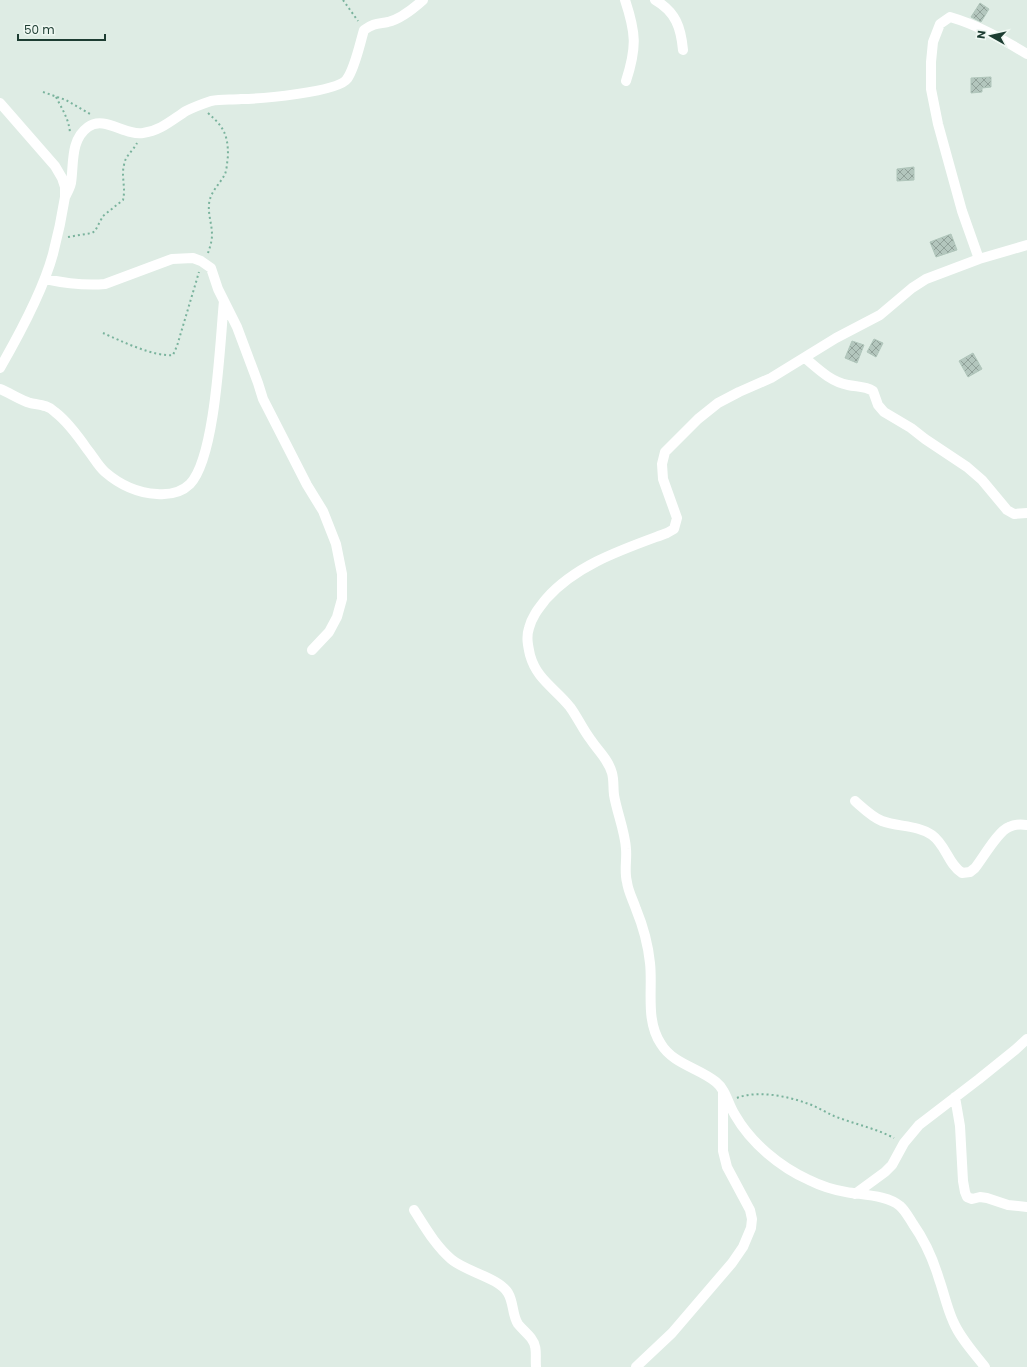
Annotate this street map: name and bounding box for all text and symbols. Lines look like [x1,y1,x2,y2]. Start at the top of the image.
scale bar [18,16,105,42]
north arrow [971,16,1011,56]
text: 50 m [24,21,55,38]
text: N [973,29,990,40]

